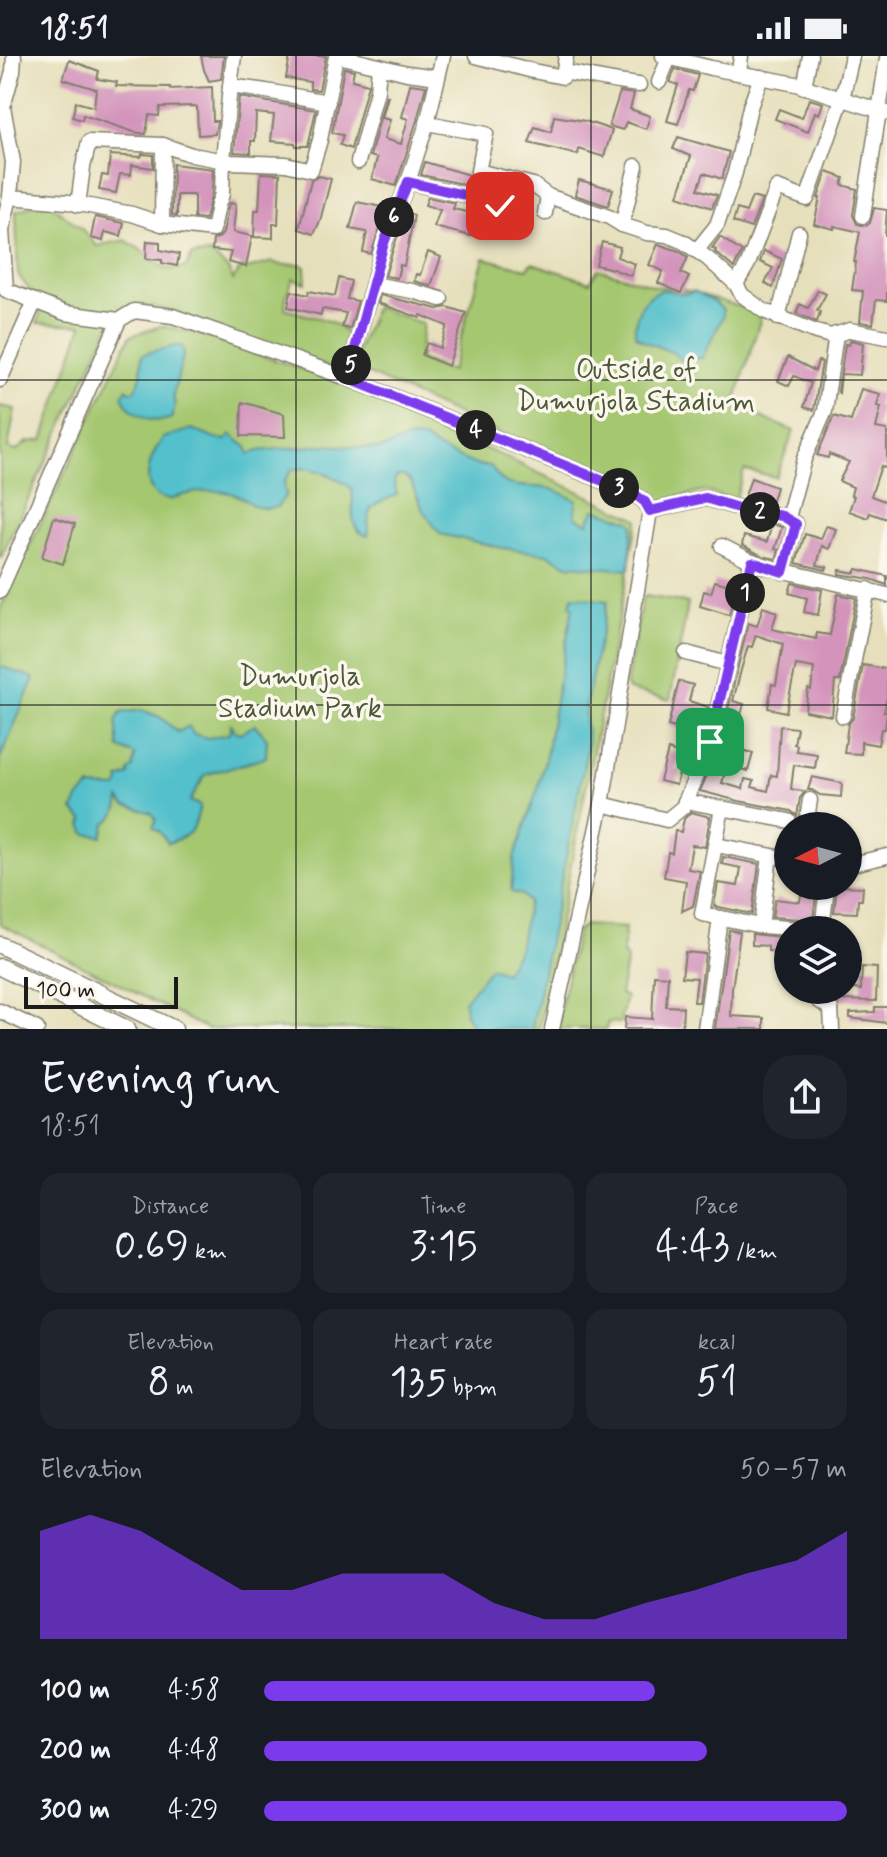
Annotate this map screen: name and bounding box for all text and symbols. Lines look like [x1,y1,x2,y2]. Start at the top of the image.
text: 18:51 [40,9,109,48]
pin [466,172,534,240]
icon: check [478,184,522,228]
pin: 6 [374,197,414,237]
text: 6 [388,203,400,231]
pin: 5 [331,345,371,385]
text: 5 [344,351,358,379]
park label: Outside of Dumurjola Stadium [517,352,755,421]
pin: 4 [456,410,496,450]
text: 4 [470,416,482,444]
pin: 3 [599,468,639,508]
text: 3 [614,474,624,502]
pin: 2 [740,492,780,532]
text: 2 [755,498,765,526]
pin: 1 [725,573,765,613]
text: 1 [740,579,750,607]
park label: Dumurjola Stadium Park [218,659,382,728]
pin [676,708,744,776]
icon: arrive [688,720,732,764]
north arrow [774,812,862,900]
map controls [774,812,862,1004]
button: layers [774,916,862,1004]
scale bar [24,973,178,1009]
text: 100 m [36,977,95,1005]
text: Evening run [40,1051,280,1109]
button: share [763,1055,847,1139]
text: 18:51 [40,1110,100,1144]
text: Distance [132,1193,209,1221]
text: Time [420,1193,467,1221]
text: Pace [695,1193,738,1221]
text: 0.69 [114,1221,189,1273]
text: 3:15 [410,1221,477,1273]
text: 4:43 [656,1221,730,1273]
text: km [189,1238,227,1266]
text: /km [730,1238,777,1266]
text: Elevation [127,1329,214,1357]
text: Heart rate [394,1329,493,1357]
text: kcal [698,1329,735,1357]
text: 8 [147,1357,170,1409]
text: 135 [390,1357,447,1409]
text: 51 [696,1357,737,1409]
text: m [170,1374,194,1402]
text: bpm [447,1374,497,1402]
text: Elevation [40,1453,142,1487]
text: 50–57 m [740,1453,847,1487]
text: 100 m [40,1674,110,1708]
text: 4:58 [168,1674,220,1708]
text: 200 m [40,1734,111,1768]
text: 4:48 [168,1734,219,1768]
text: 300 m [40,1794,110,1828]
text: 4:29 [168,1794,218,1828]

